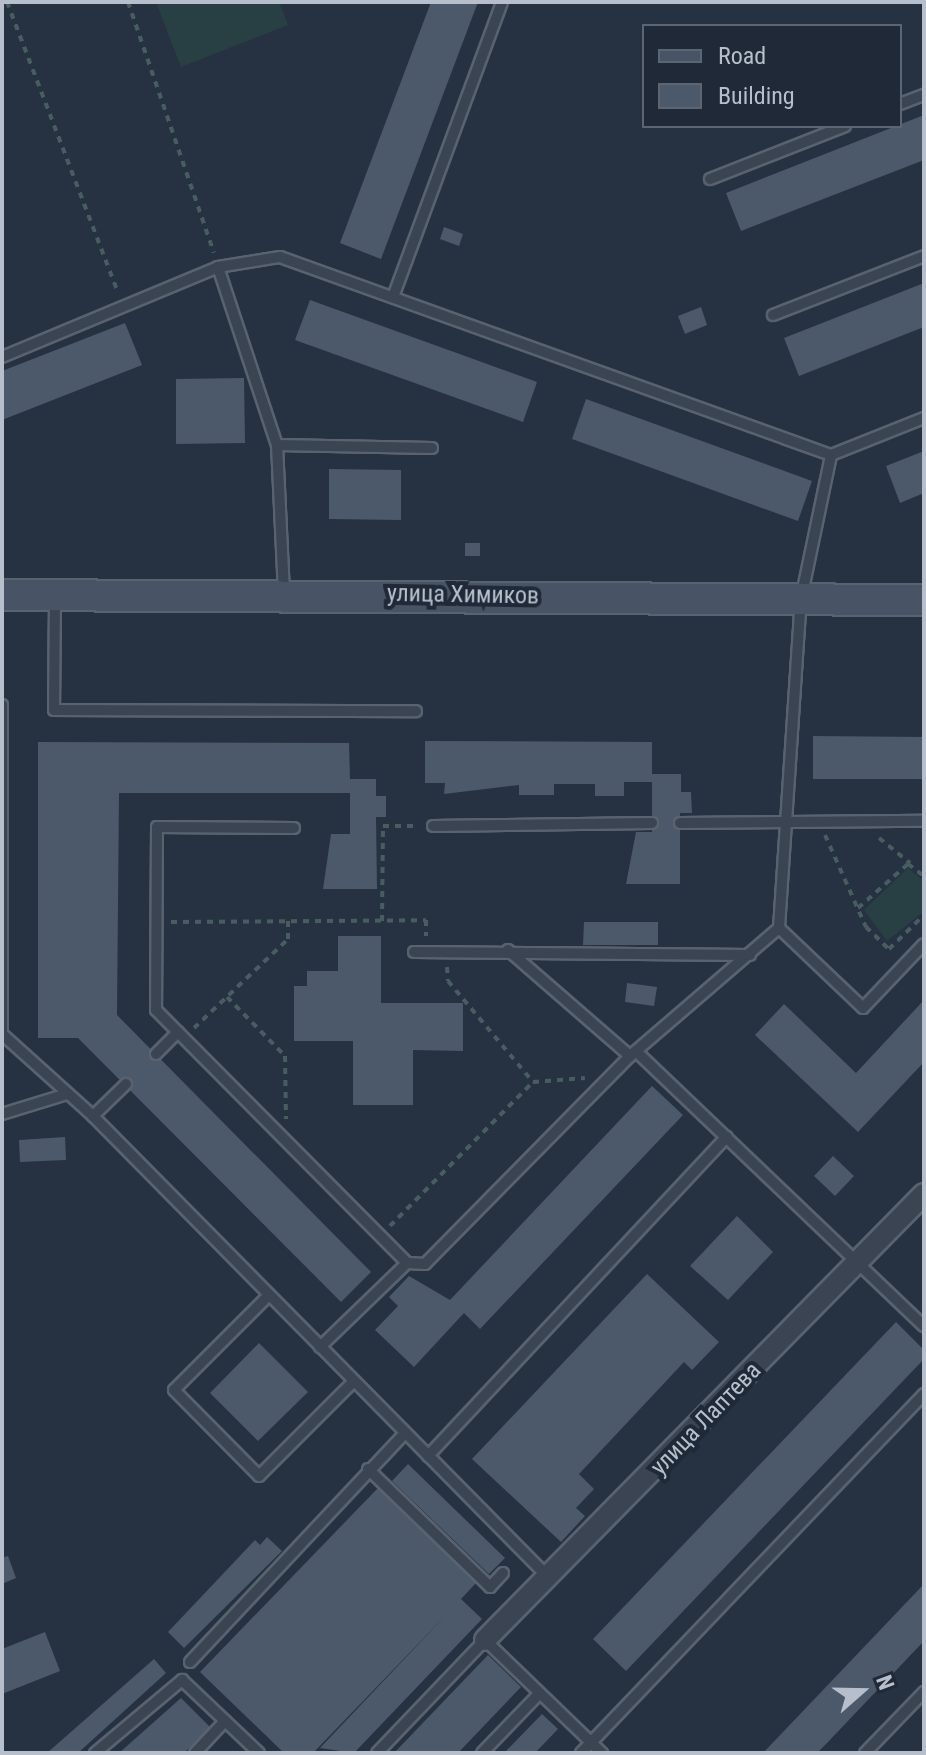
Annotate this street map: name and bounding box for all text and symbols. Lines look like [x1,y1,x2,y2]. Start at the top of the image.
legend [642,24,902,128]
text: Road [718,42,766,70]
text: Building [718,82,795,110]
street label: улица Химиков [387,579,539,611]
street label: улица Лаптева [645,1356,767,1482]
north arrow [822,1651,902,1731]
text: N [871,1672,899,1693]

